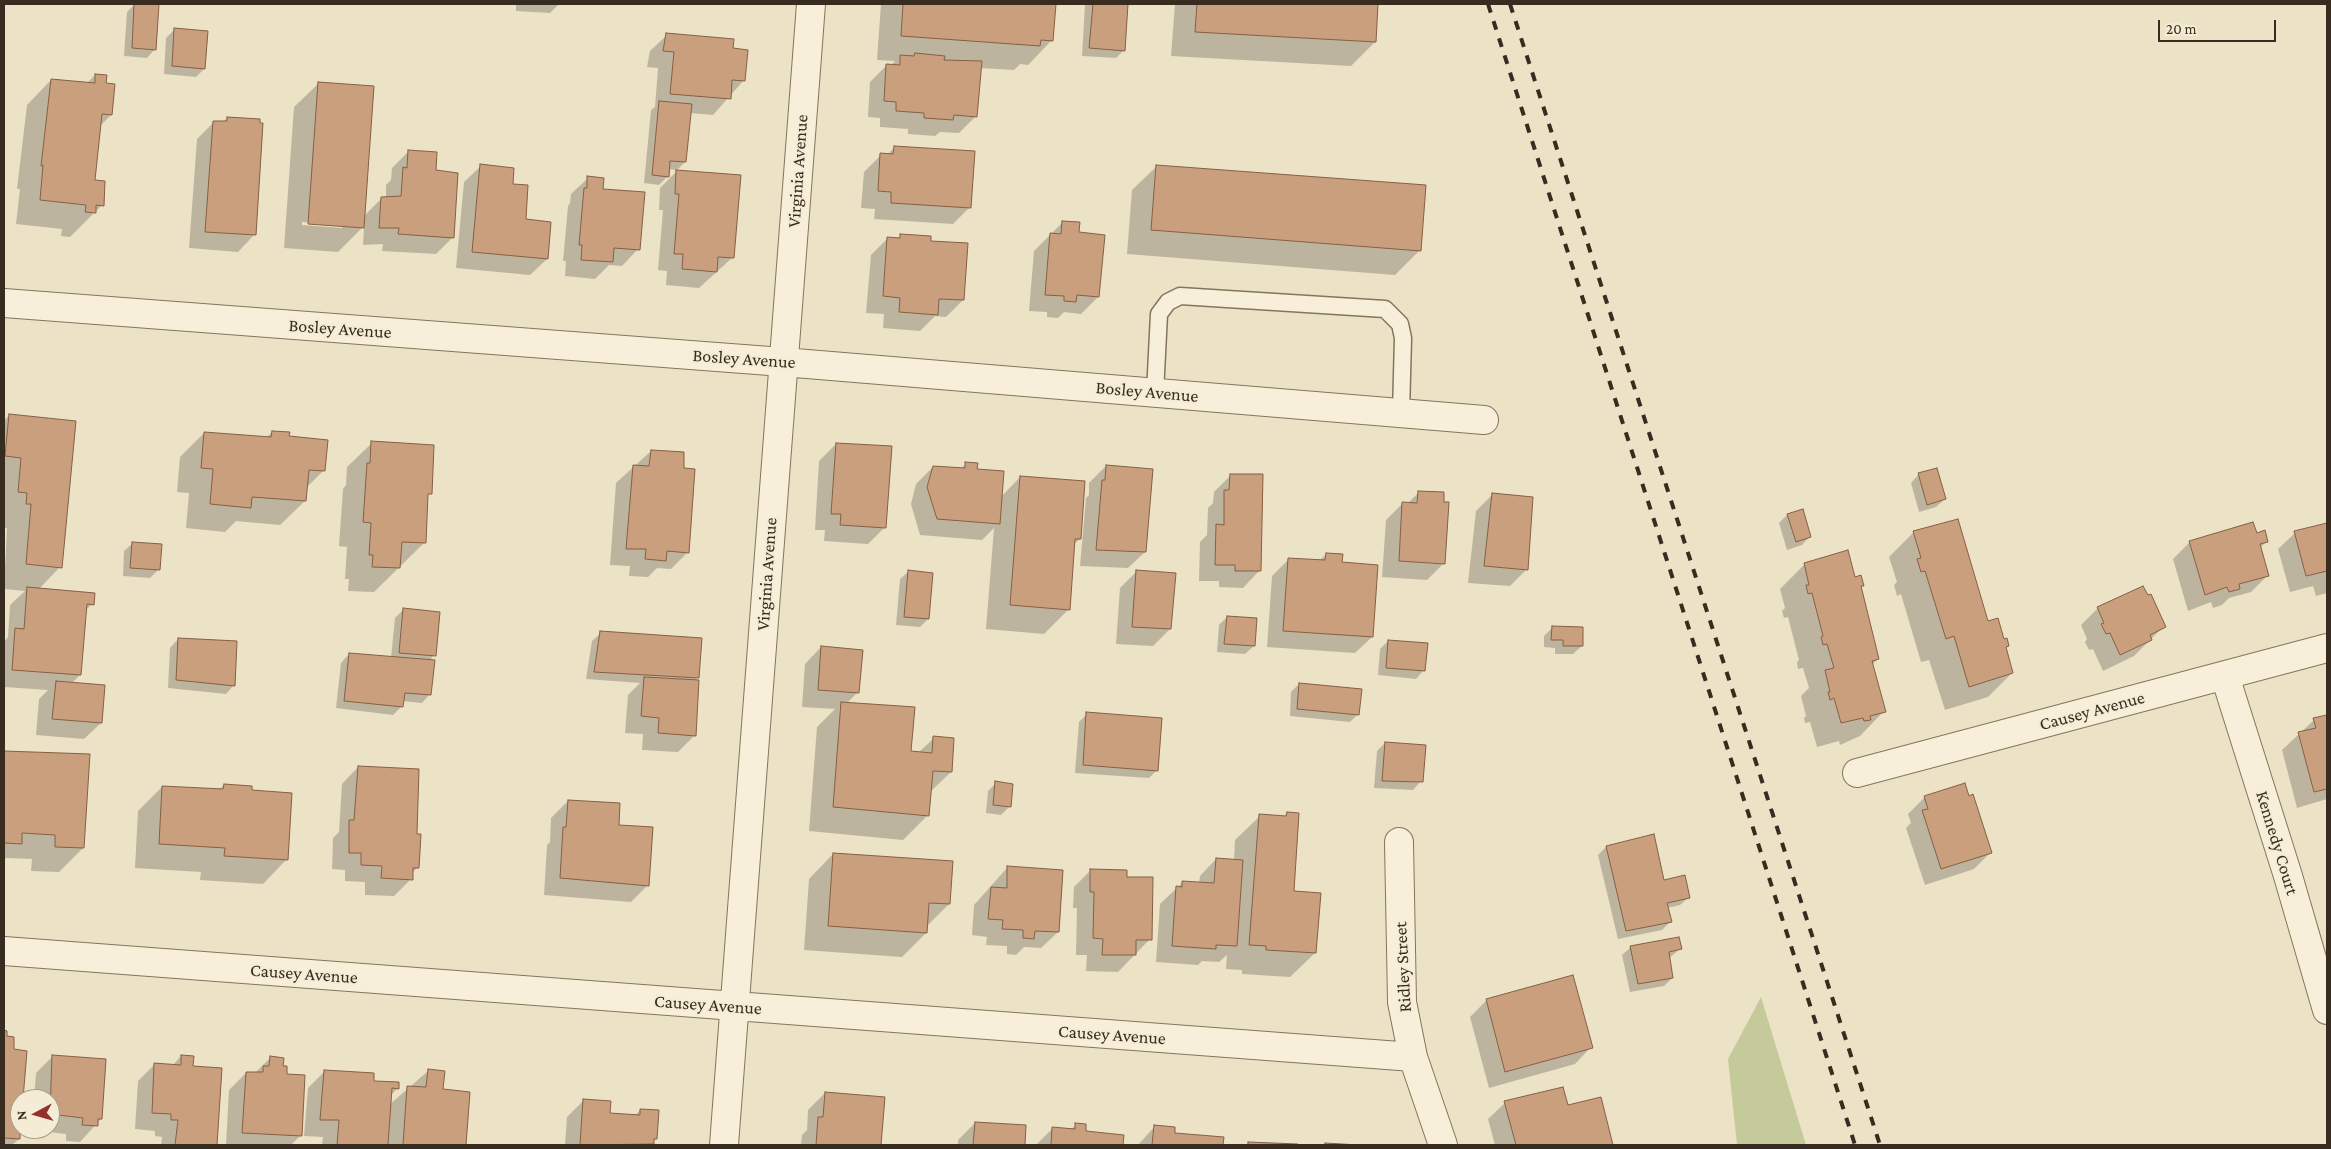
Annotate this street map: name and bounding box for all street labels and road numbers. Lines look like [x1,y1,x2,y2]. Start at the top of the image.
street label: Virginia Avenue [783,114,813,228]
street label: Bosley Avenue [288,315,392,343]
street label: Bosley Avenue [692,345,796,373]
street label: Bosley Avenue [1095,377,1199,407]
street label: Virginia Avenue [752,517,782,631]
street label: Causey Avenue [2037,687,2147,735]
street label: Kennedy Court [2251,788,2303,898]
street label: Ridley Street [1390,921,1416,1013]
street label: Causey Avenue [249,959,359,989]
street label: Causey Avenue [653,990,763,1020]
street label: Causey Avenue [1057,1020,1167,1050]

